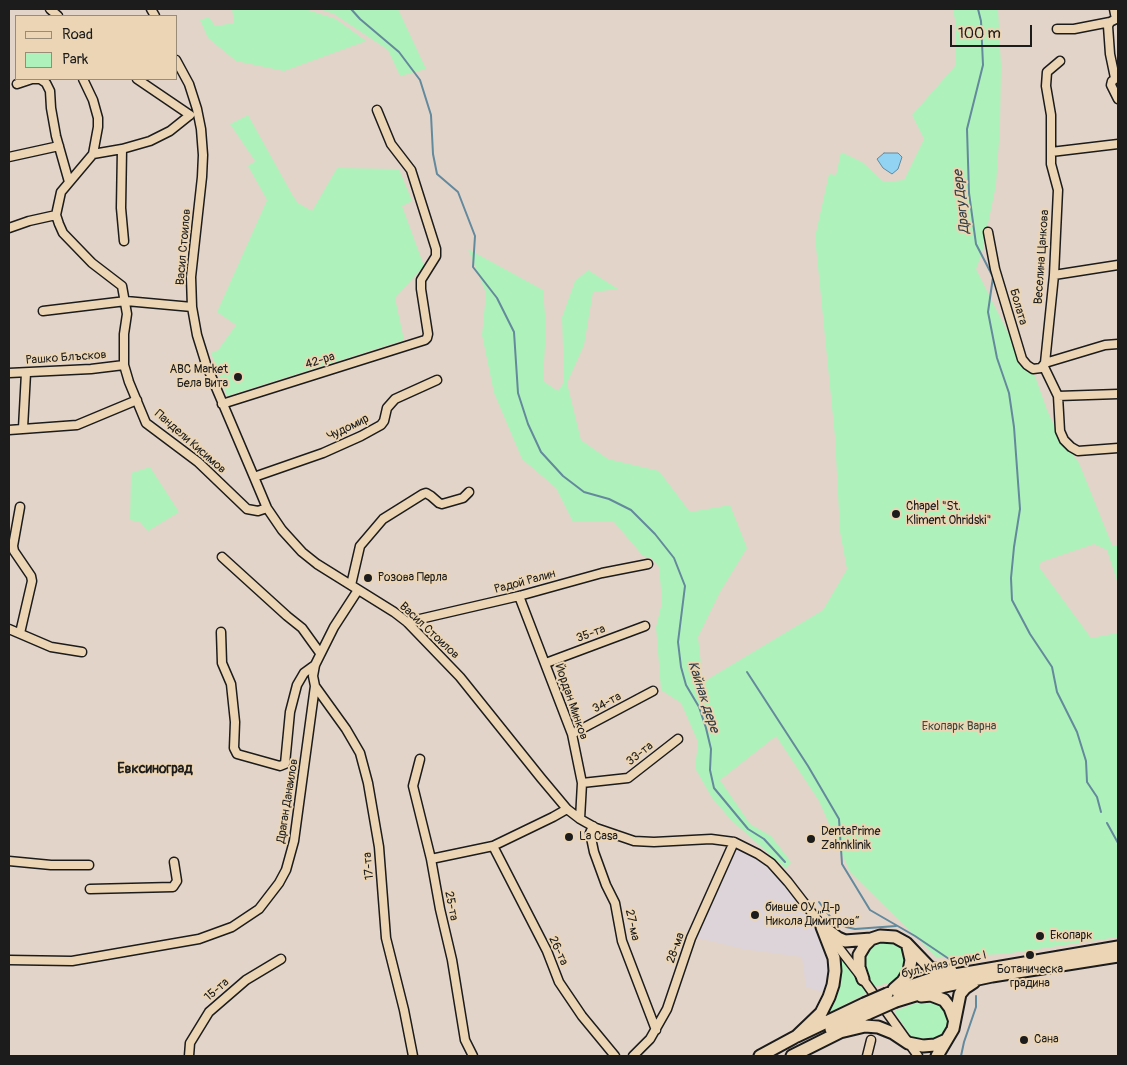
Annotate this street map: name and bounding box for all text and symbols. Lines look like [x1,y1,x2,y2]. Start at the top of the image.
legend [15,15,178,80]
scale bar [952,15,1034,47]
text: 100 m [958,24,1001,43]
text: Road [62,25,93,44]
text: Park [62,50,88,69]
water label: Драгу Дере [950,169,974,235]
street label: Васил Стоилов [173,208,195,286]
street label: Веселина Цанкова [1032,209,1052,305]
street label: Болата [1006,287,1030,327]
street label: Рашко Блъсков [25,348,107,368]
street label: 42-ра [304,350,336,372]
place label: ABC Market Бела Вита [169,363,228,391]
marker: ABC Market Бела Вита [232,371,244,383]
street label: Пандели Кисимов [151,407,229,477]
street label: Чудомир [325,412,371,444]
place label: Chapel "St. Kliment Ohridski" [906,500,991,528]
marker: Chapel "St. Kliment Ohridski" [890,508,902,520]
street label: Радой Ралин [493,567,557,597]
place label: Розова Перла [378,571,447,585]
marker: Розова Перла [362,572,374,584]
street label: Васил Стоилов [396,600,462,662]
street label: 35-та [574,622,608,646]
water label: Кайнак дере [684,659,722,735]
street label: Йордан Минков [551,662,591,742]
street label: 34-та [590,690,624,716]
park label: Екопарк Варна [922,720,996,734]
street label: 33-та [624,739,656,769]
street label: Драган Данаилов [274,758,302,844]
district label: Евксиноград [117,761,193,777]
place label: DentaPrime Zahnklinik [821,825,880,853]
place label: La Casa [579,830,618,844]
marker: La Casa [563,831,575,843]
marker: DentaPrime Zahnklinik [805,833,817,845]
street label: 17-та [361,852,377,880]
street label: 25-та [441,890,461,922]
place label: бивше ОУ „Д-р Никола Димитров“ [765,901,860,929]
street label: 27-ма [622,908,642,942]
marker: бивше ОУ „Д-р Никола Димитров“ [749,909,761,921]
place label: Екопарк [1050,929,1092,943]
marker: Екопарк [1034,930,1046,942]
street label: 28-ма [664,931,688,965]
street label: 26-та [545,934,571,968]
street label: бул. Княз Борис I [900,948,988,982]
marker: Ботаническа градина [1024,949,1036,961]
place label: Ботаническа градина [997,963,1063,991]
street label: 15-та [202,975,232,1005]
place label: Сана [1034,1033,1059,1047]
marker: Сана [1018,1034,1030,1046]

